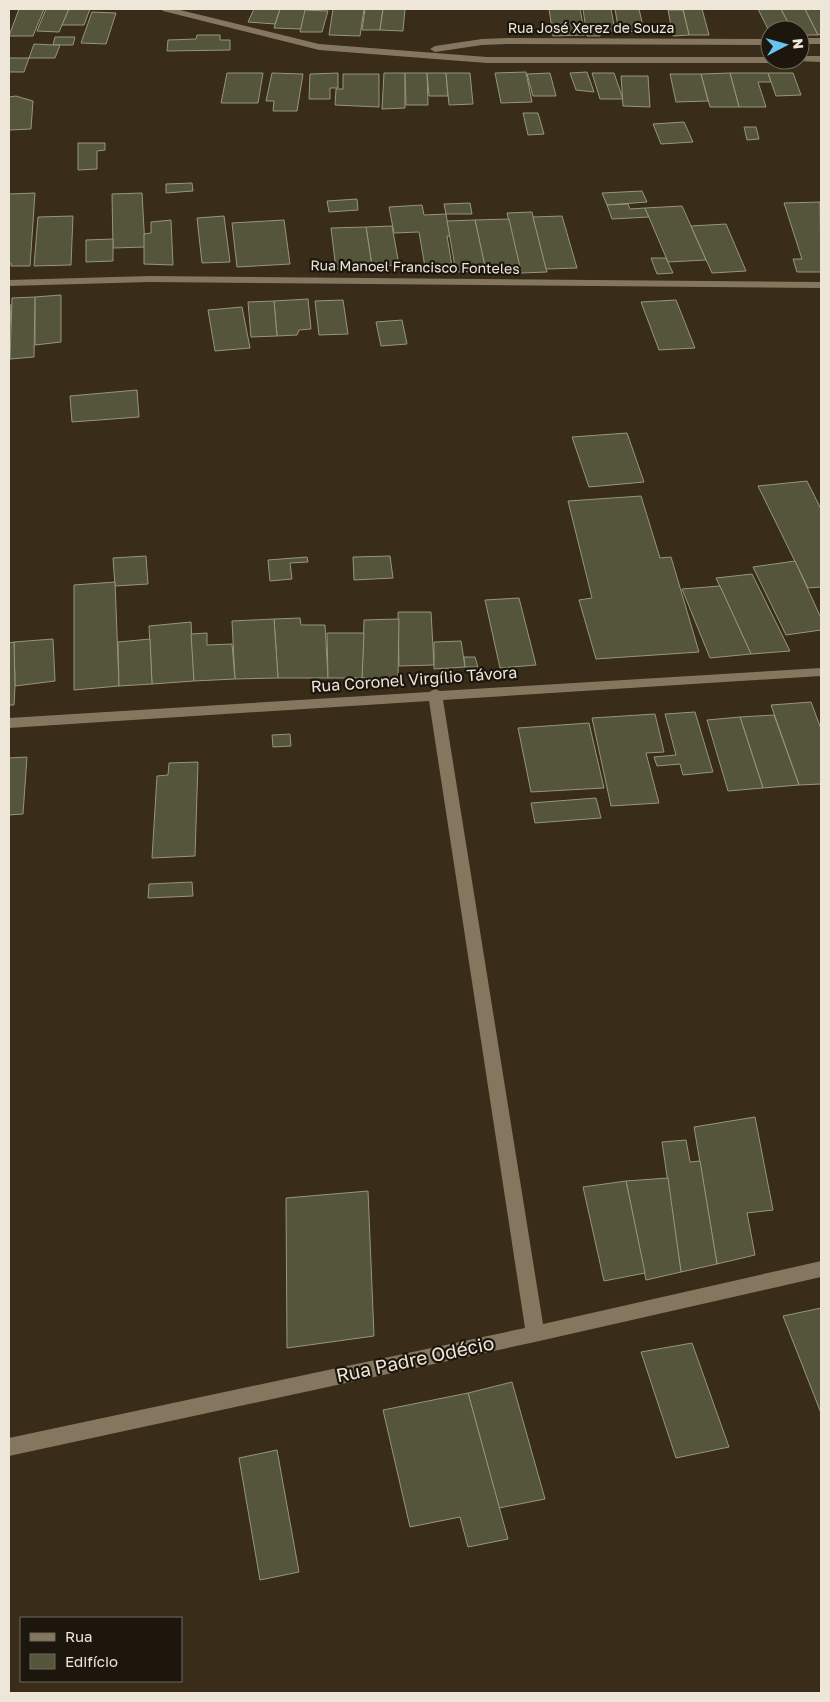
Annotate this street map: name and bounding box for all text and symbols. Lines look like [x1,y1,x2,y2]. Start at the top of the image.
street label: Rua José Xerez de Souza [508,19,674,36]
north arrow [760,20,810,70]
text: N [789,37,807,50]
street label: Rua Manoel Francisco Fonteles [310,256,520,277]
street label: Rua Coronel Virgílio Távora [310,662,518,696]
street label: Rua Padre Odécio [334,1331,496,1386]
legend [20,1617,182,1682]
text: Rua [65,1627,92,1645]
text: Edifício [65,1652,118,1670]

